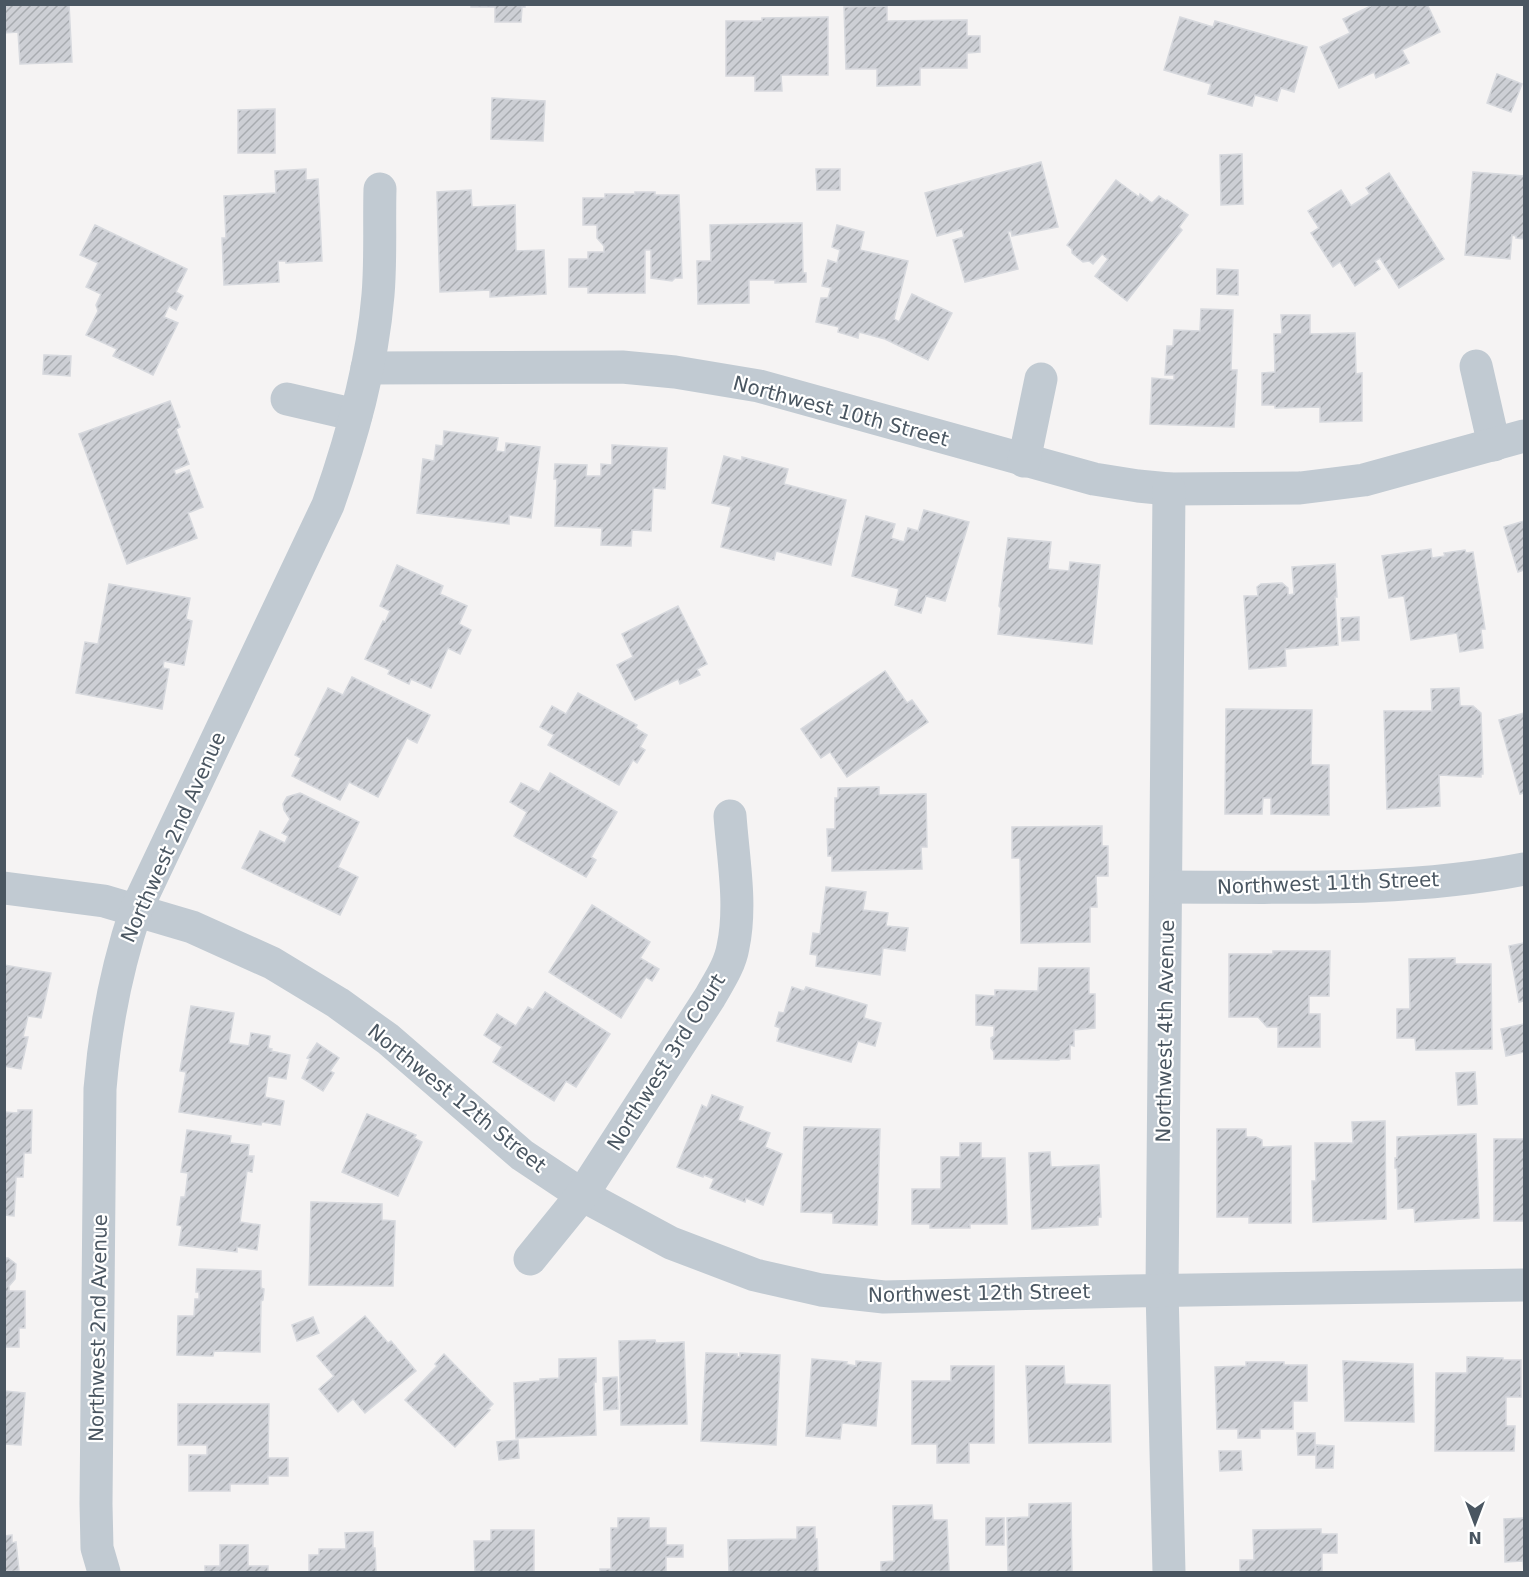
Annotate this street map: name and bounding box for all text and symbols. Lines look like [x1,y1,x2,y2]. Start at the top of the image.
street label: Northwest 10th Street [731,371,952,451]
street label: Northwest 2nd Avenue [116,728,230,946]
street label: Northwest 11th Street [1216,867,1440,899]
street label: Northwest 4th Avenue [1151,919,1179,1143]
street label: Northwest 3rd Court [602,969,730,1155]
street label: Northwest 12th Street [363,1019,551,1177]
street label: Northwest 2nd Avenue [84,1214,112,1442]
street label: Northwest 12th Street [868,1279,1091,1307]
north arrow [1445,1493,1505,1553]
text: N [1468,1528,1482,1547]

